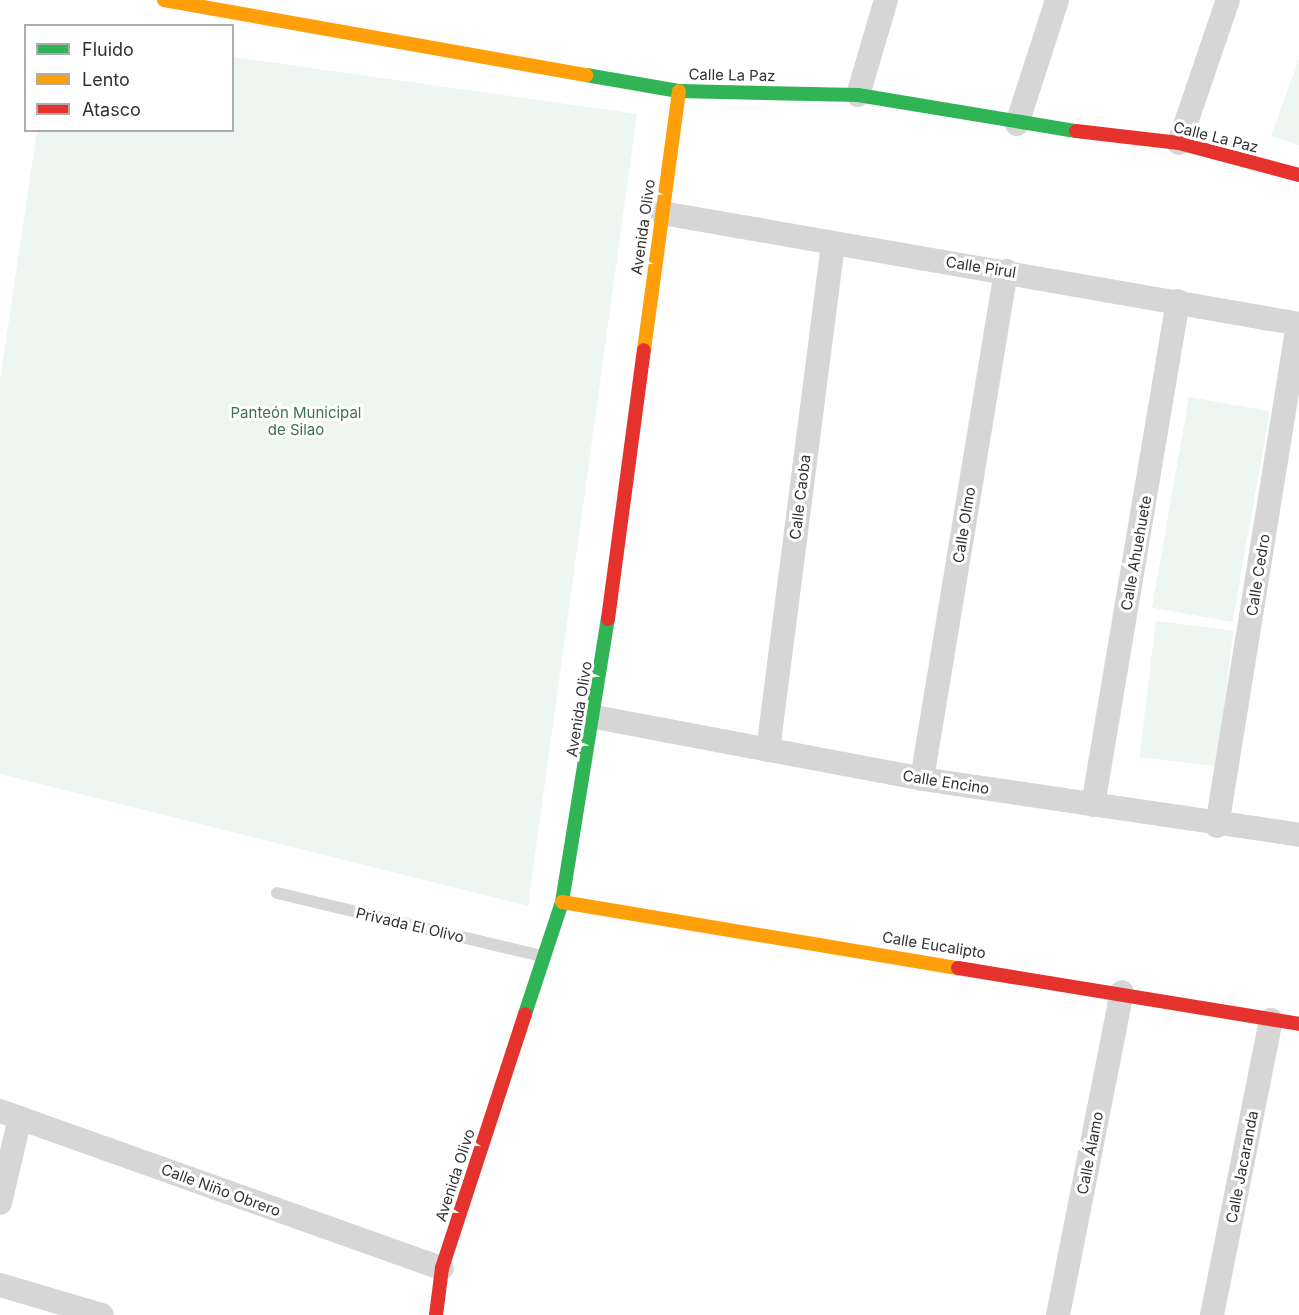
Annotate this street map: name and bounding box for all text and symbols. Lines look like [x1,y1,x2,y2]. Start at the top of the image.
legend [24,24,234,132]
text: Fluido [82,39,134,60]
street label: Calle La Paz [688,65,776,85]
text: Lento [82,69,130,90]
text: Atasco [82,99,141,120]
street label: Calle La Paz [1172,118,1260,156]
street label: Avenida Olivo [627,178,659,276]
street label: Calle Pirul [945,253,1017,281]
park label: Panteón Municipal de Silao [231,403,361,438]
street label: Calle Caoba [786,453,814,541]
street label: Calle Olmo [949,486,979,564]
street label: Calle Ahuehuete [1117,494,1155,612]
street label: Calle Cedro [1243,533,1273,617]
street label: Avenida Olivo [563,660,595,758]
street label: Calle Encino [901,766,991,798]
street label: Privada El Olivo [354,904,466,946]
street label: Calle Eucalipto [881,928,987,962]
street label: Calle Jacaranda [1222,1109,1262,1225]
street label: Calle Álamo [1073,1110,1107,1196]
street label: Avenida Olivo [432,1126,478,1224]
street label: Calle Niño Obrero [159,1160,283,1220]

